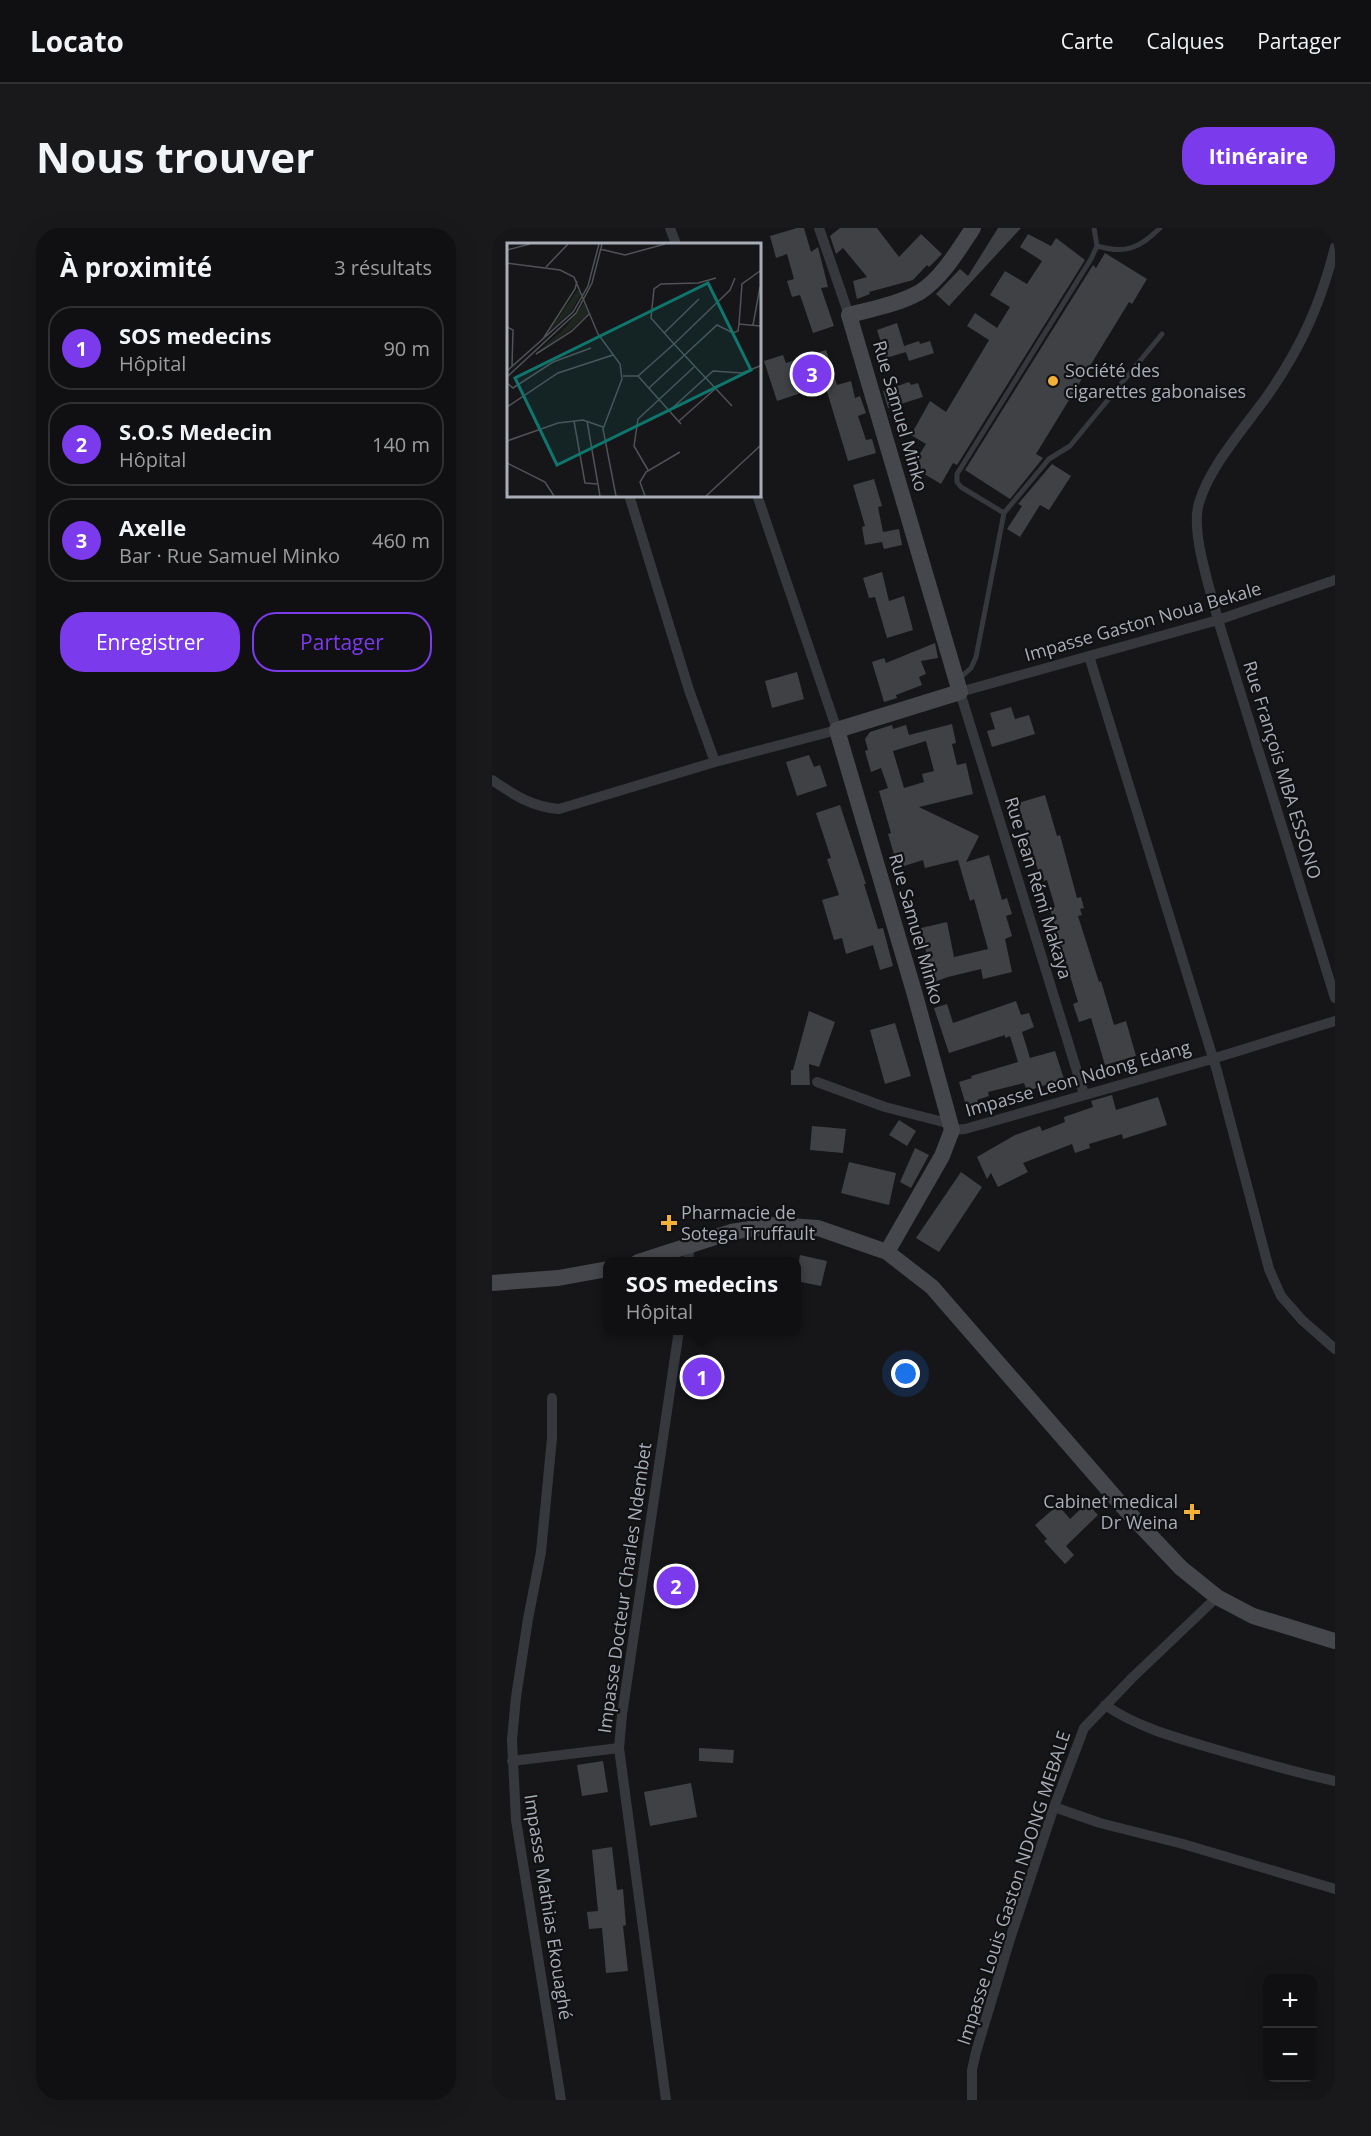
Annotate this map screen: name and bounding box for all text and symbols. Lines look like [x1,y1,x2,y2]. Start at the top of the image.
text: Locato [30,22,124,60]
text: Carte [1061,27,1113,55]
text: Calques [1146,27,1224,55]
text: Partager [1257,27,1341,55]
button: Itinéraire [1182,127,1335,185]
text: Nous trouver [36,128,314,185]
inset map [507,243,760,496]
text: À proximité [60,249,212,285]
text: 3 résultats [334,254,432,281]
text: SOS medecins [119,320,271,350]
text: 1 [76,335,87,362]
text: 90 m [383,335,430,362]
street label: Rue Samuel Minko [868,337,934,494]
text: Hôpital [119,350,186,377]
pin: 3 [792,352,832,396]
place label: Société des cigarettes gabonaises [1065,358,1246,403]
marker: Société des cigarettes gabonaises [1046,374,1060,388]
text: S.O.S Medecin [119,416,272,446]
text: 2 [76,431,87,458]
text: 140 m [372,431,430,458]
text: Hôpital [119,446,186,473]
text: Axelle [119,512,186,542]
text: 3 [76,527,87,554]
text: 460 m [372,527,430,554]
text: Bar · Rue Samuel Minko [119,542,340,569]
street label: Impasse Gaston Noua Bekale [1022,576,1264,666]
button: Enregistrer [60,612,240,672]
button: Partager [252,612,432,672]
street label: Rue François MBA ESSONO [1238,658,1328,882]
street label: Rue Jean Rémi Makaya [1000,794,1078,982]
street label: Rue Samuel Minko [884,850,950,1007]
street label: Impasse Leon Ndong Edang [962,1034,1193,1122]
place label: Pharmacie de Sotega Truffault [681,1200,815,1245]
marker: Pharmacie de Sotega Truffault [662,1216,676,1230]
popup [603,1257,801,1335]
text: SOS medecins [626,1268,778,1298]
text: Hôpital [626,1298,693,1325]
pin: 1 [682,1354,722,1400]
your location [891,1359,920,1388]
street label: Impasse Docteur Charles Ndembet [592,1441,656,1735]
place label: Cabinet medical Dr Weina [1043,1489,1178,1534]
marker: Cabinet medical Dr Weina [1183,1503,1201,1521]
pin: 2 [656,1564,696,1608]
street label: Impasse Louis Gaston NDONG MEBALE [951,1728,1075,2048]
street label: Impasse Mathias Ekouaghé [519,1792,579,2021]
map controls [1263,1974,1317,2082]
button: + [1263,1974,1317,2028]
button: − [1263,2028,1317,2082]

